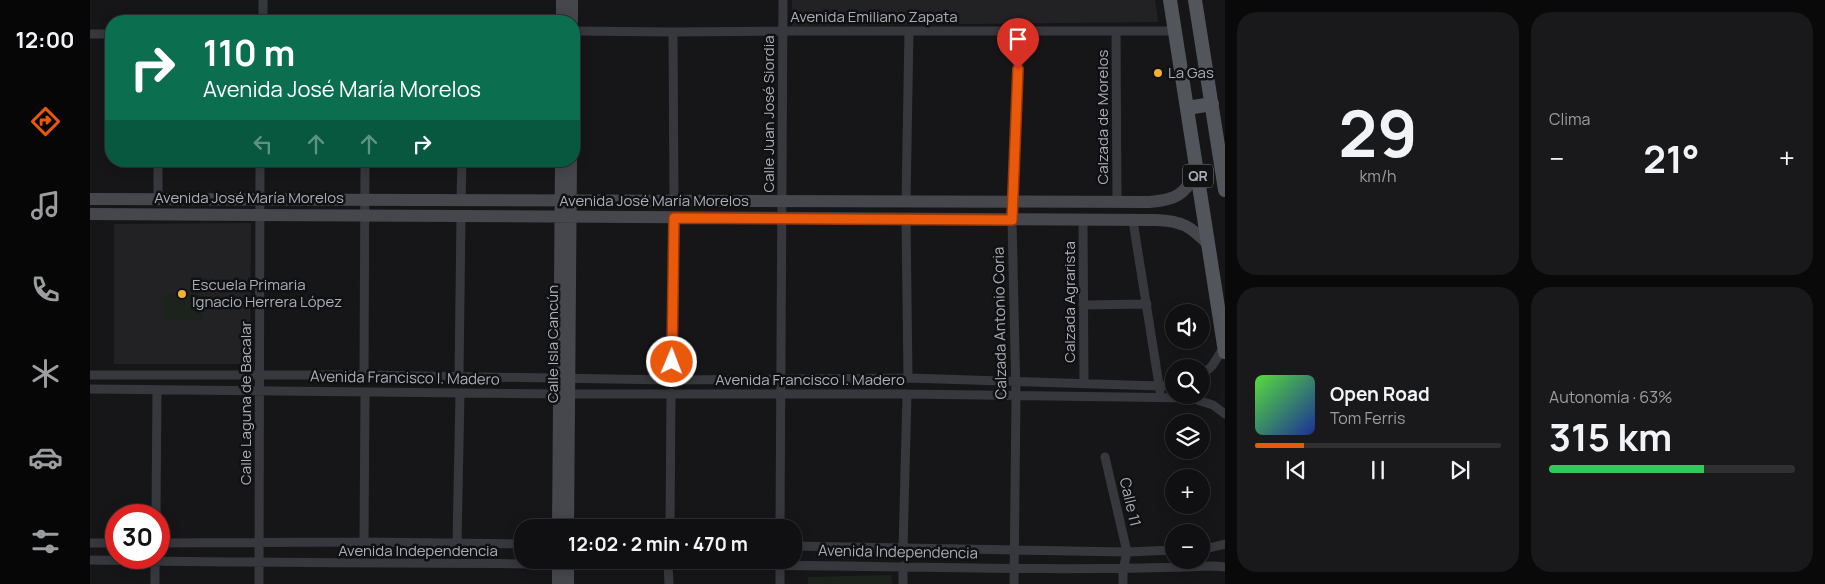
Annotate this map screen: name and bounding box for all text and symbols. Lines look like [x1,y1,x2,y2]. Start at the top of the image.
street label: Avenida Emiliano Zapata [790,6,958,27]
pin [997,18,1039,69]
text: 12:00 [15,25,75,55]
icon: arrive [1004,25,1032,53]
text: 110 m [203,29,295,77]
icon: right [120,35,185,100]
street label: Calle Juan José Siordia [758,36,779,192]
street label: Calzada de Morelos [1092,49,1113,184]
place label: La Gas [1168,62,1214,83]
marker: La Gas [1152,67,1164,79]
text: Avenida José María Morelos [203,74,481,104]
text: 29 [1338,88,1418,177]
icon: directions [28,104,63,139]
text: Clima [1549,108,1590,130]
icon: left [249,130,277,158]
icon: ahead [302,130,330,158]
icon: ahead [355,130,383,158]
icon: right [408,130,436,158]
text: 21° [1643,132,1700,184]
text: − [1549,139,1564,177]
text: + [1779,139,1795,177]
road number: QR [1183,165,1213,188]
text: km/h [1359,165,1397,187]
street label: Avenida José María Morelos [154,187,344,208]
icon: music [28,188,63,223]
street label: Avenida José María Morelos [559,190,749,211]
street label: Calzada Agrarista [1059,241,1080,363]
street label: Calzada Antonio Coria [988,246,1011,400]
icon: phone [28,272,63,307]
place label: Escuela Primaria Ignacio Herrera López [192,274,342,312]
street label: Calle Isla Cancún [542,285,563,403]
marker: Escuela Primaria Ignacio Herrera López [176,288,188,300]
map controls [1165,304,1210,569]
button: sound [1165,304,1210,349]
street label: Calle Laguna de Bacalar [235,320,256,485]
position arrow [645,335,697,387]
icon: climate [28,356,63,391]
button: search [1165,359,1210,404]
street label: Avenida Francisco I. Madero [310,365,500,390]
street label: Avenida Francisco I. Madero [715,369,905,390]
text: Open Road [1330,381,1430,407]
text: Autonomía · 63% [1549,386,1673,408]
text: Tom Ferris [1330,407,1405,429]
text: 315 km [1549,410,1672,462]
button: layers [1165,414,1210,459]
icon: car [28,440,63,475]
icon: previous [1282,456,1310,484]
icon: pause [1364,456,1392,484]
icon: next [1446,456,1474,484]
button: + [1165,469,1210,514]
street label: Calle 11 [1115,475,1146,528]
speed limit sign: 30 [105,504,170,569]
icon: filters [28,524,63,559]
button: − [1165,524,1210,569]
text: 12:02 · 2 min · 470 m [568,531,748,557]
street label: Avenida Independencia [338,540,498,561]
street label: Avenida Independencia [818,540,978,563]

